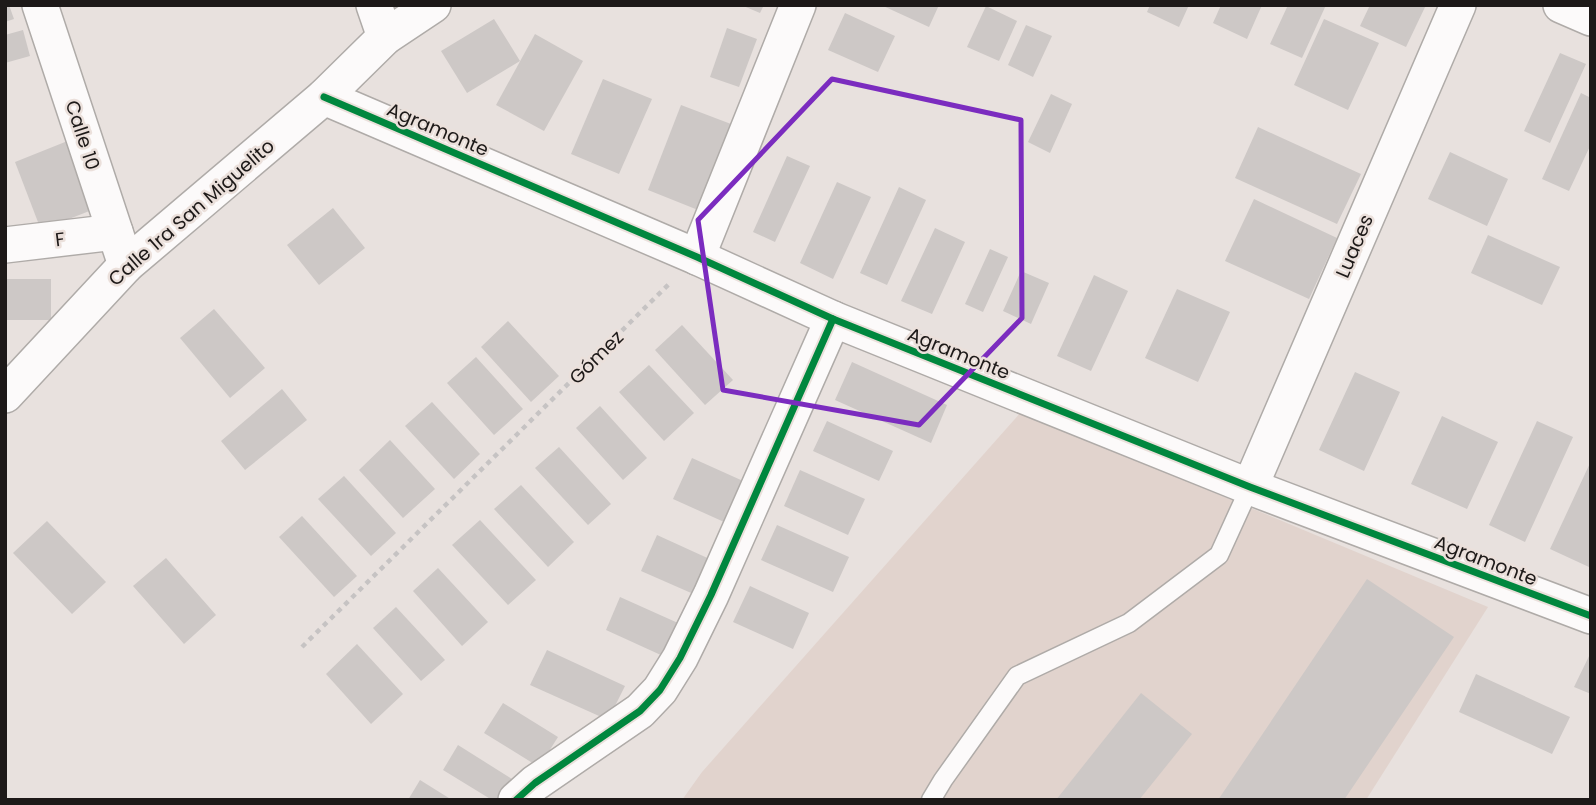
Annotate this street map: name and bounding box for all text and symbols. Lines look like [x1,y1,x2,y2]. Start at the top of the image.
street label: Agramonte [383,96,493,163]
street label: Calle 10 [59,97,106,173]
street label: Calle 1ra San Miguelito [102,133,280,292]
street label: Luaces [1329,210,1380,282]
street label: F [54,226,66,253]
street label: Agramonte [904,321,1014,386]
street label: Gómez [563,324,630,391]
street label: Agramonte [1430,528,1541,592]

